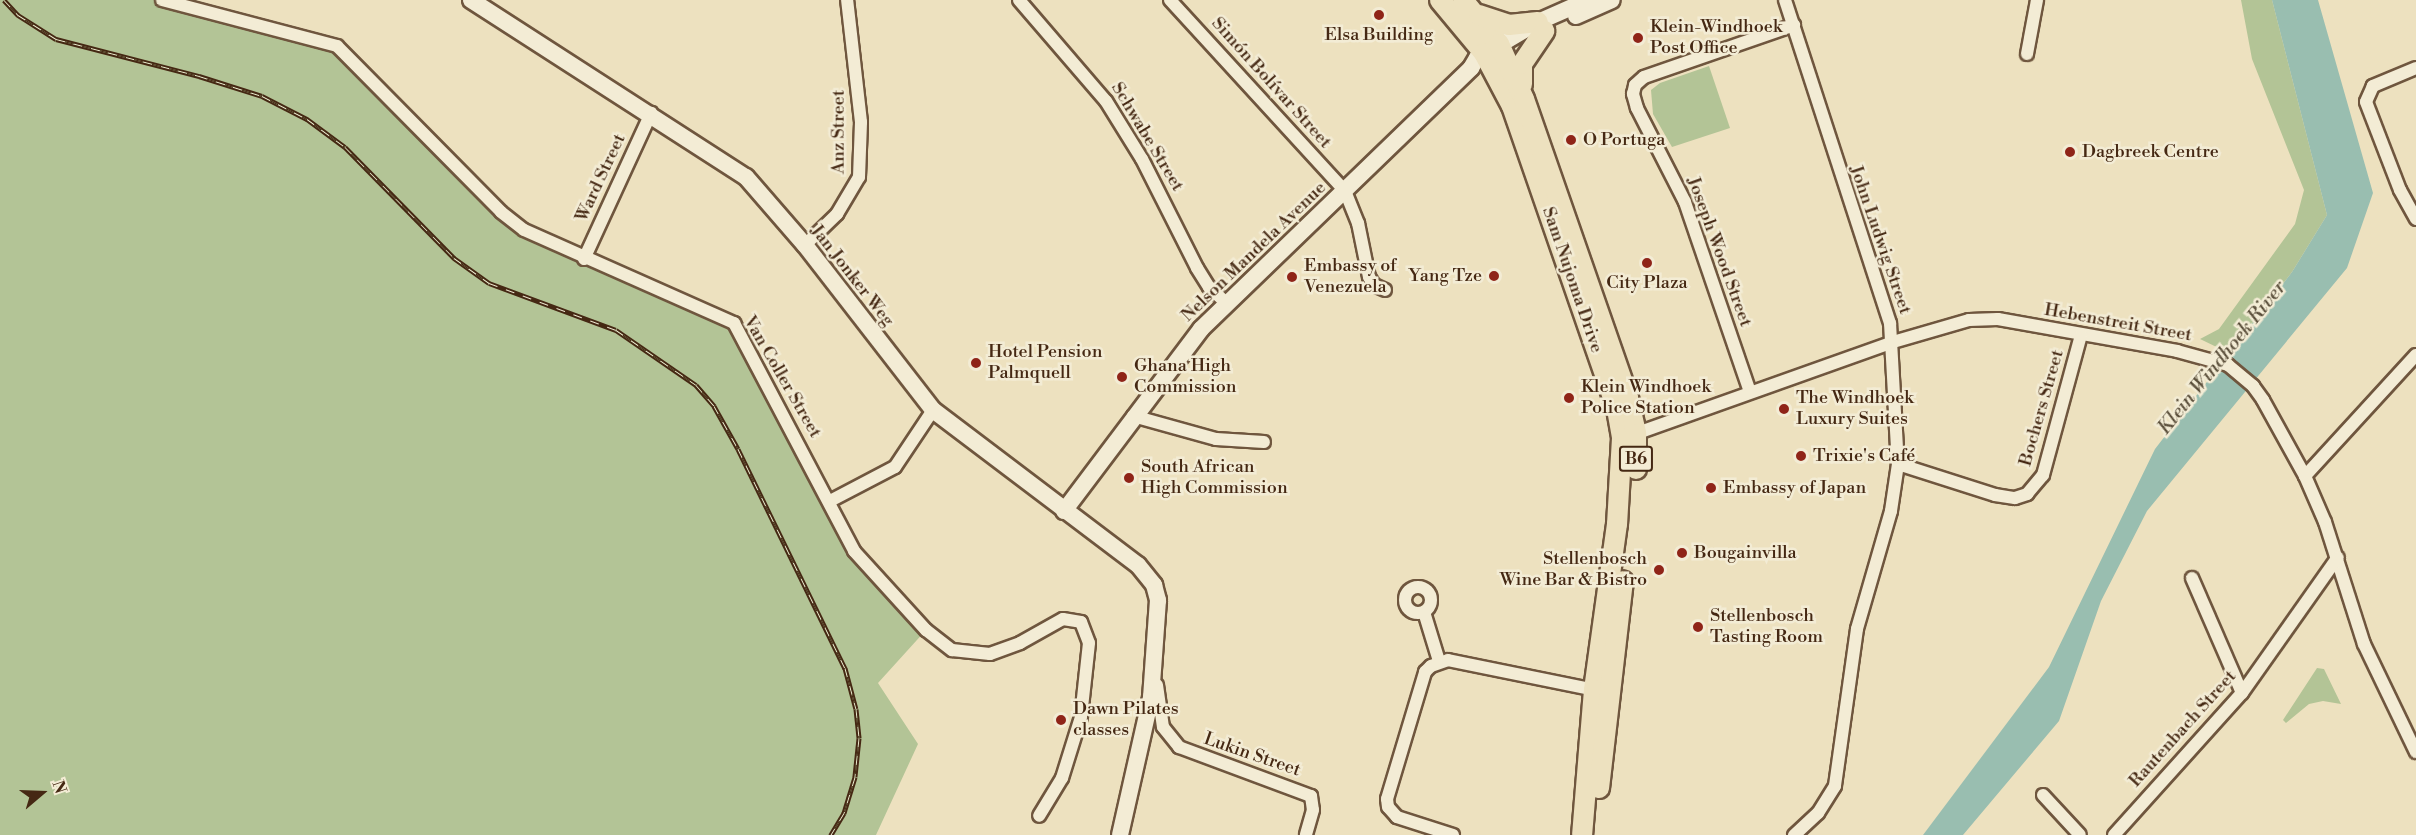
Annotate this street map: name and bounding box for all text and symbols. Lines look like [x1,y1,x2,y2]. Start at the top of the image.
marker: Elsa Building [1372,8,1386,22]
street label: Simón Bolívar Street [1206,13,1336,153]
place label: Klein-Windhoek Post Office [1650,17,1782,60]
place label: Elsa Building [1325,24,1433,46]
marker: Klein-Windhoek Post Office [1631,31,1645,45]
street label: Schwabe Street [1106,79,1188,195]
street label: Anz Street [828,90,850,174]
place label: O Portuga [1583,129,1665,151]
street label: Ward Street [571,131,631,225]
marker: O Portuga [1564,133,1578,147]
place label: Dagbreek Centre [2082,141,2219,163]
marker: Dagbreek Centre [2063,145,2077,159]
street label: John Ludwig Street [1844,163,1916,317]
street label: Joseph Wood Street [1682,174,1756,330]
street label: Nelson Mandela Avenue [1177,177,1331,327]
street label: Sam Nujoma Drive [1537,204,1607,356]
street label: Jan Jonker Weg [806,221,898,331]
place label: Embassy of Venezuela [1304,256,1397,298]
marker: City Plaza [1640,256,1654,270]
place label: Yang Tze [1409,265,1482,287]
marker: Yang Tze [1487,269,1501,283]
marker: Embassy of Venezuela [1285,270,1299,284]
place label: City Plaza [1606,272,1688,294]
water label: Klein Windhoek River [2153,276,2291,440]
street label: Hebenstreit Street [2043,299,2193,347]
street label: Van Coller Street [738,312,826,442]
place label: Hotel Pension Palmquell [988,342,1102,385]
street label: Bochers Street [2015,347,2069,469]
marker: Hotel Pension Palmquell [969,356,983,370]
place label: Ghana High Commission [1134,356,1237,398]
marker: Ghana High Commission [1115,370,1129,384]
place label: Klein Windhoek Police Station [1581,377,1711,420]
place label: The Windhoek Luxury Suites [1796,388,1914,430]
marker: Klein Windhoek Police Station [1562,391,1576,405]
marker: The Windhoek Luxury Suites [1777,402,1791,416]
place label: Trixie's Café [1813,445,1915,467]
road number: B6 [1618,446,1654,472]
marker: Trixie's Café [1794,449,1808,463]
place label: South African High Commission [1141,457,1288,500]
marker: South African High Commission [1122,471,1136,485]
place label: Embassy of Japan [1723,477,1866,499]
marker: Embassy of Japan [1704,481,1718,495]
place label: Bougainvilla [1694,542,1797,564]
marker: Bougainvilla [1675,546,1689,560]
place label: Stellenbosch Wine Bar & Bistro [1500,549,1647,592]
marker: Stellenbosch Wine Bar & Bistro [1652,563,1666,577]
place label: Stellenbosch Tasting Room [1710,606,1823,648]
marker: Stellenbosch Tasting Room [1691,620,1705,634]
street label: Rautenbach Street [2125,666,2241,792]
place label: Dawn Pilates classes [1073,699,1179,742]
marker: Dawn Pilates classes [1054,713,1068,727]
street label: Lukin Street [1201,728,1303,782]
north arrow [12,763,72,823]
text: N [48,778,71,796]

